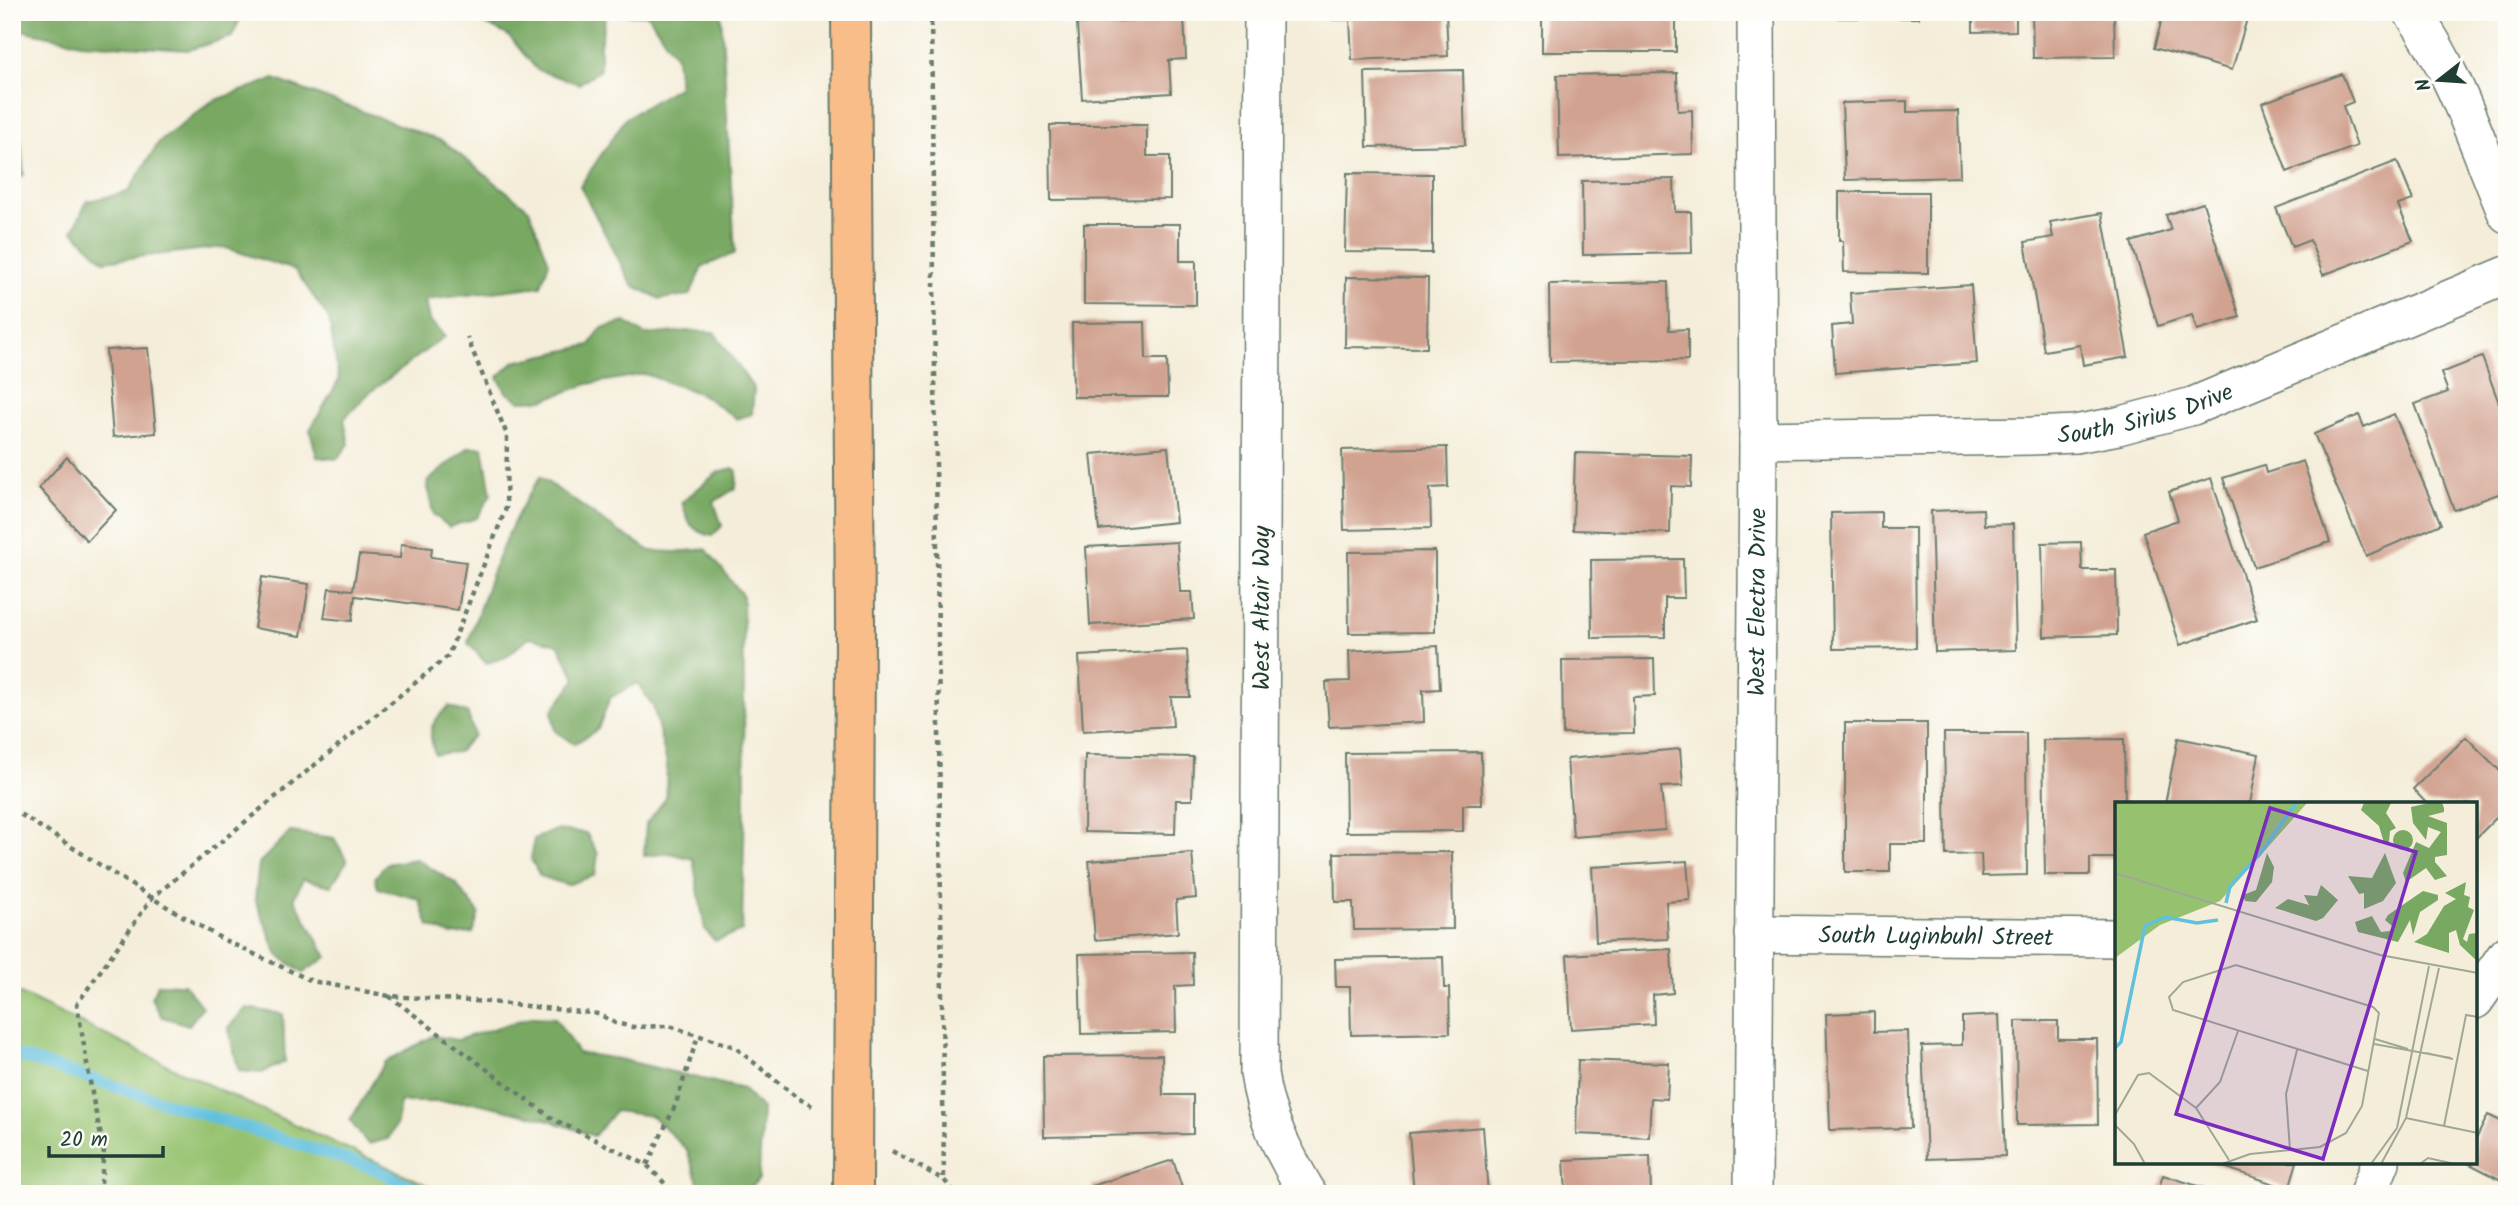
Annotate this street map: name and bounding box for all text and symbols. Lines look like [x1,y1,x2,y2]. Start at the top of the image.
north arrow [2404,46,2474,116]
text: N [2409,74,2441,95]
street label: South Sirius Drive [2057,373,2240,456]
street label: West Electra Drive [1738,507,1779,696]
street label: West Altair Way [1243,525,1282,690]
inset map [2115,802,2477,1164]
street label: South Luginbuhl Street [1818,917,2054,958]
scale bar [49,1115,163,1159]
text: 20 m [60,1124,108,1157]

